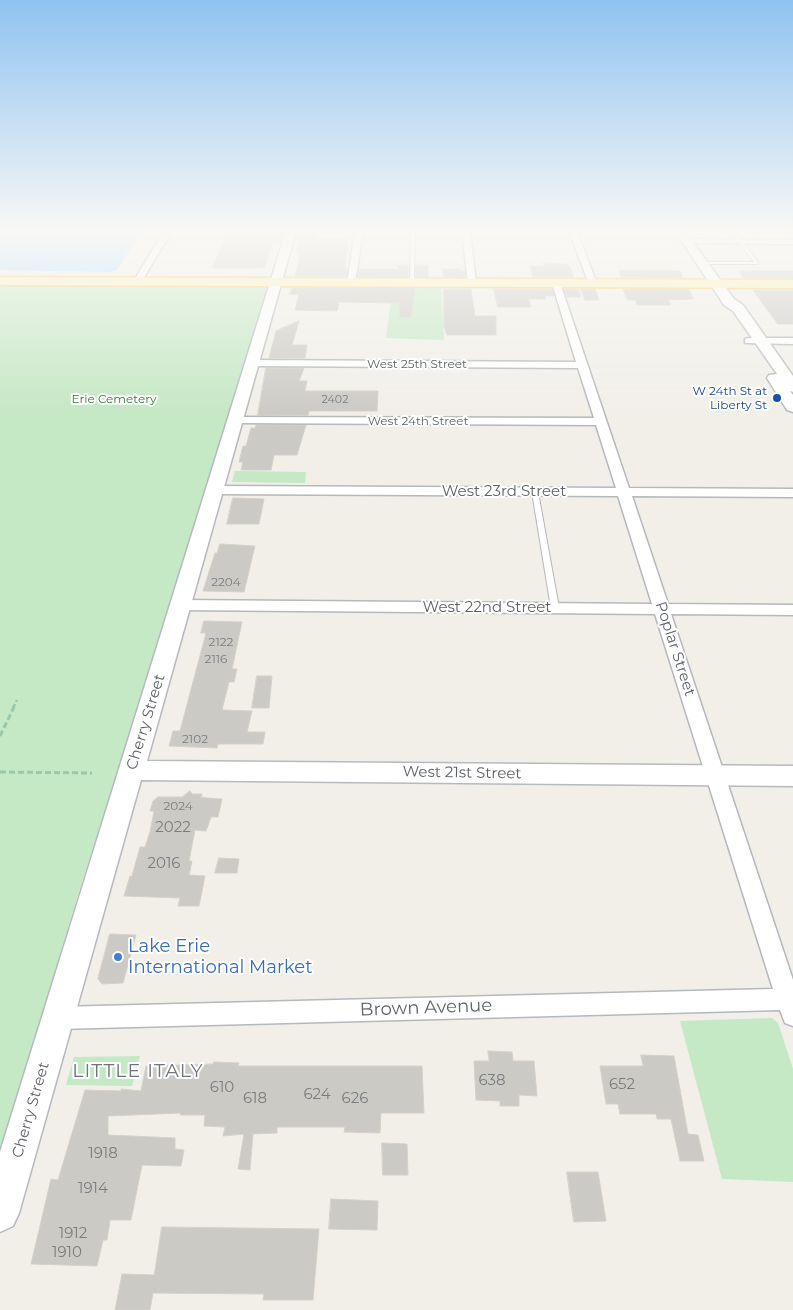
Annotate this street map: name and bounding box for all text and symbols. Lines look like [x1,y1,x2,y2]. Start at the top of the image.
street label: West 25th Street [367,357,467,371]
place label: W 24th St at Liberty St [693,384,767,412]
park label: Erie Cemetery [72,392,156,406]
marker: W 24th St at Liberty St [771,392,783,404]
house number: 2402 [322,393,348,407]
street label: West 24th Street [368,414,468,428]
street label: West 23rd Street [442,483,566,501]
house number: 2204 [211,575,241,589]
street label: West 22nd Street [423,599,551,617]
street label: Poplar Street [651,599,699,699]
house number: 2122 [209,635,233,649]
house number: 2116 [205,652,227,666]
street label: Cherry Street [123,672,169,772]
house number: 2102 [182,732,208,746]
street label: West 21st Street [402,763,522,783]
house number: 2024 [163,799,193,813]
house number: 2022 [155,819,191,837]
house number: 2016 [148,855,180,873]
place label: Lake Erie International Market [128,936,313,979]
marker: Lake Erie International Market [112,951,124,963]
street label: Brown Avenue [360,995,492,1021]
street label: Cherry Street [9,1060,53,1160]
district label: LITTLE ITALY [71,1060,205,1082]
house number: 638 [478,1072,506,1090]
house number: 652 [609,1076,635,1094]
house number: 610 [210,1079,234,1097]
house number: 624 [303,1086,331,1104]
house number: 618 [243,1090,267,1108]
house number: 626 [342,1090,368,1108]
house number: 1918 [88,1145,118,1163]
house number: 1914 [78,1180,108,1198]
house number: 1912 [59,1225,87,1243]
house number: 1910 [52,1244,82,1262]

